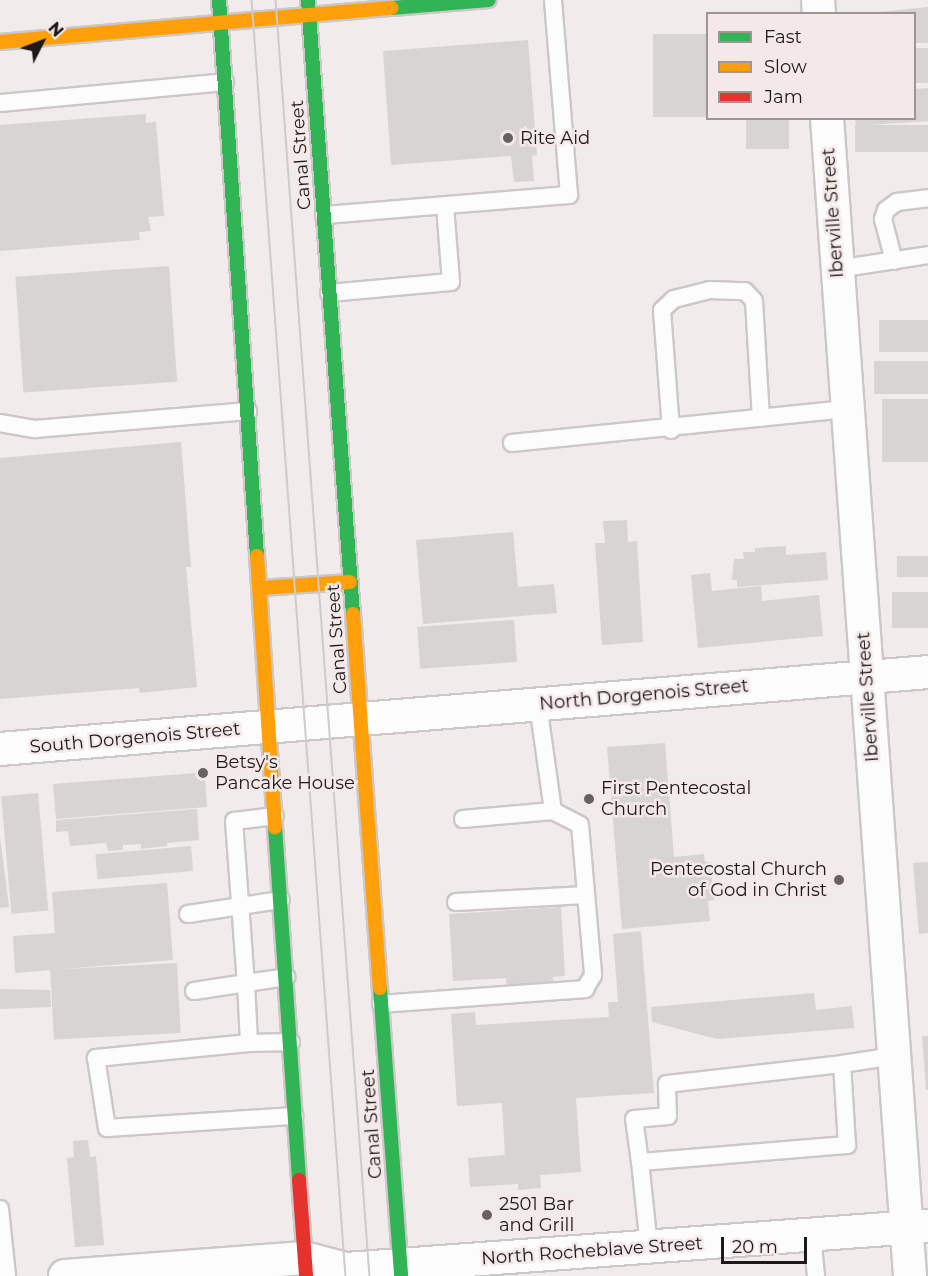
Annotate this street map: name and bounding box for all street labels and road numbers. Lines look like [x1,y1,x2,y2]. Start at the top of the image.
street label: Canal Street [286,99,316,211]
street label: Iberville Street [818,147,848,279]
street label: Canal Street [322,583,352,695]
street label: Iberville Street [853,631,883,763]
street label: North Dorgenois Street [538,675,750,715]
street label: South Dorgenois Street [29,718,241,758]
street label: Canal Street [357,1068,387,1180]
street label: North Rocheblave Street [481,1232,703,1270]

